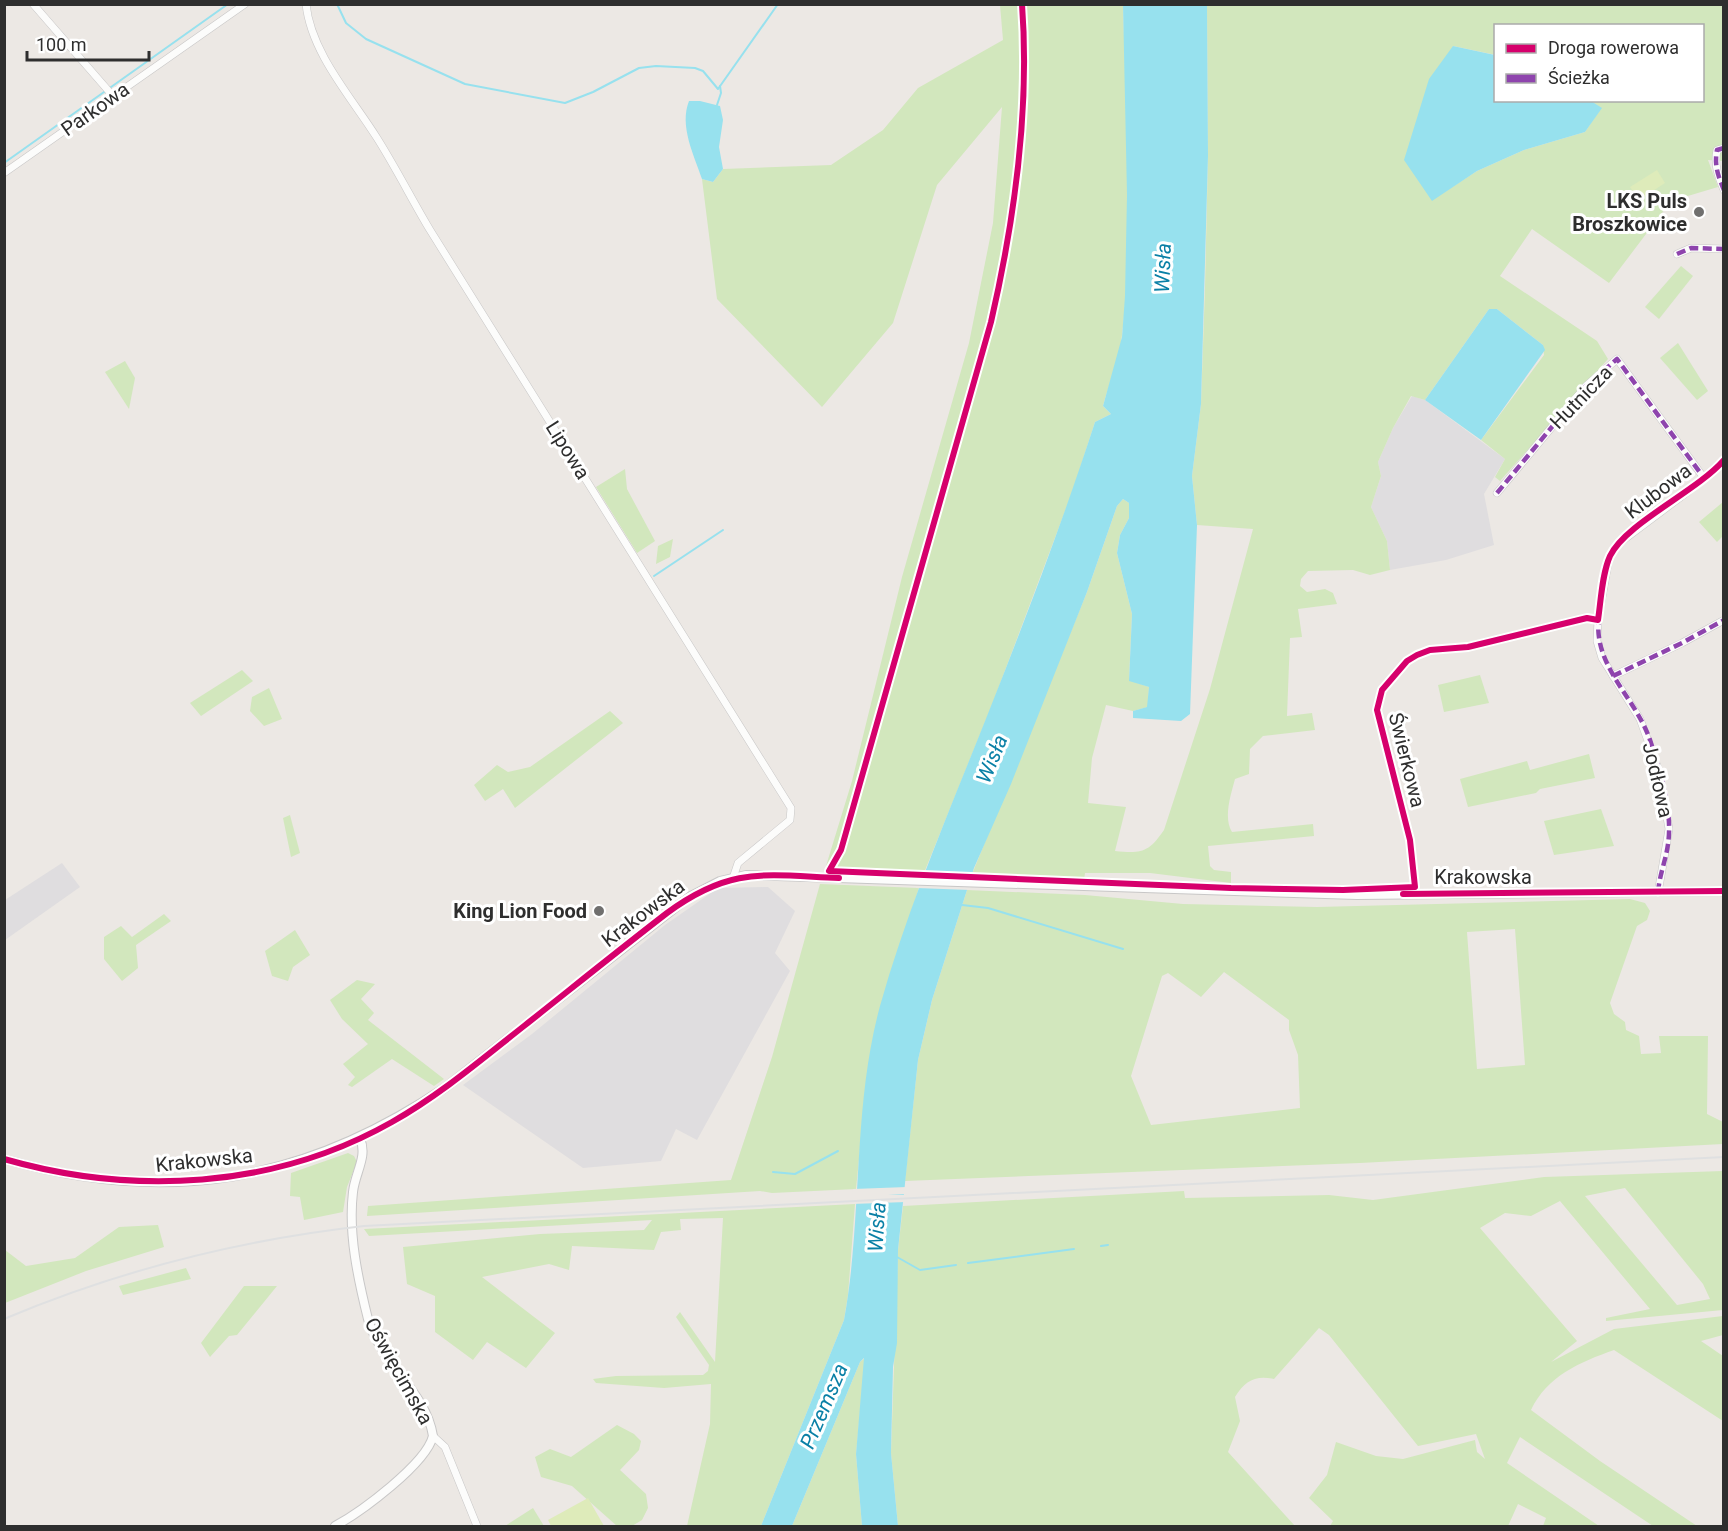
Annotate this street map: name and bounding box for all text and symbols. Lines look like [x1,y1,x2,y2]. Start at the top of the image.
scale bar [27,24,148,62]
legend [1494,24,1704,102]
text: 100 m [36,34,87,55]
text: Droga rowerowa [1548,37,1679,58]
text: Ścieżka [1548,67,1610,88]
street label: Parkowa [56,77,134,141]
place label: LKS Puls Broszkowice [1572,189,1687,236]
marker: LKS Puls Broszkowice [1692,205,1706,219]
water label: Wisła [1150,243,1176,293]
street label: Hutnicza [1545,360,1617,434]
street label: Lipowa [541,416,595,484]
street label: Klubowa [1620,458,1696,524]
street label: Świerkowa [1384,710,1430,810]
water label: Wisła [971,731,1013,787]
street label: Jodłowa [1638,740,1678,820]
street label: Krakowska [1434,865,1532,889]
street label: Krakowska [597,874,689,952]
place label: King Lion Food [453,899,587,923]
marker: King Lion Food [592,904,606,918]
street label: Krakowska [154,1143,254,1177]
water label: Wisła [863,1201,891,1253]
street label: Oświęcimska [360,1313,438,1429]
water label: Przemsza [795,1360,853,1452]

